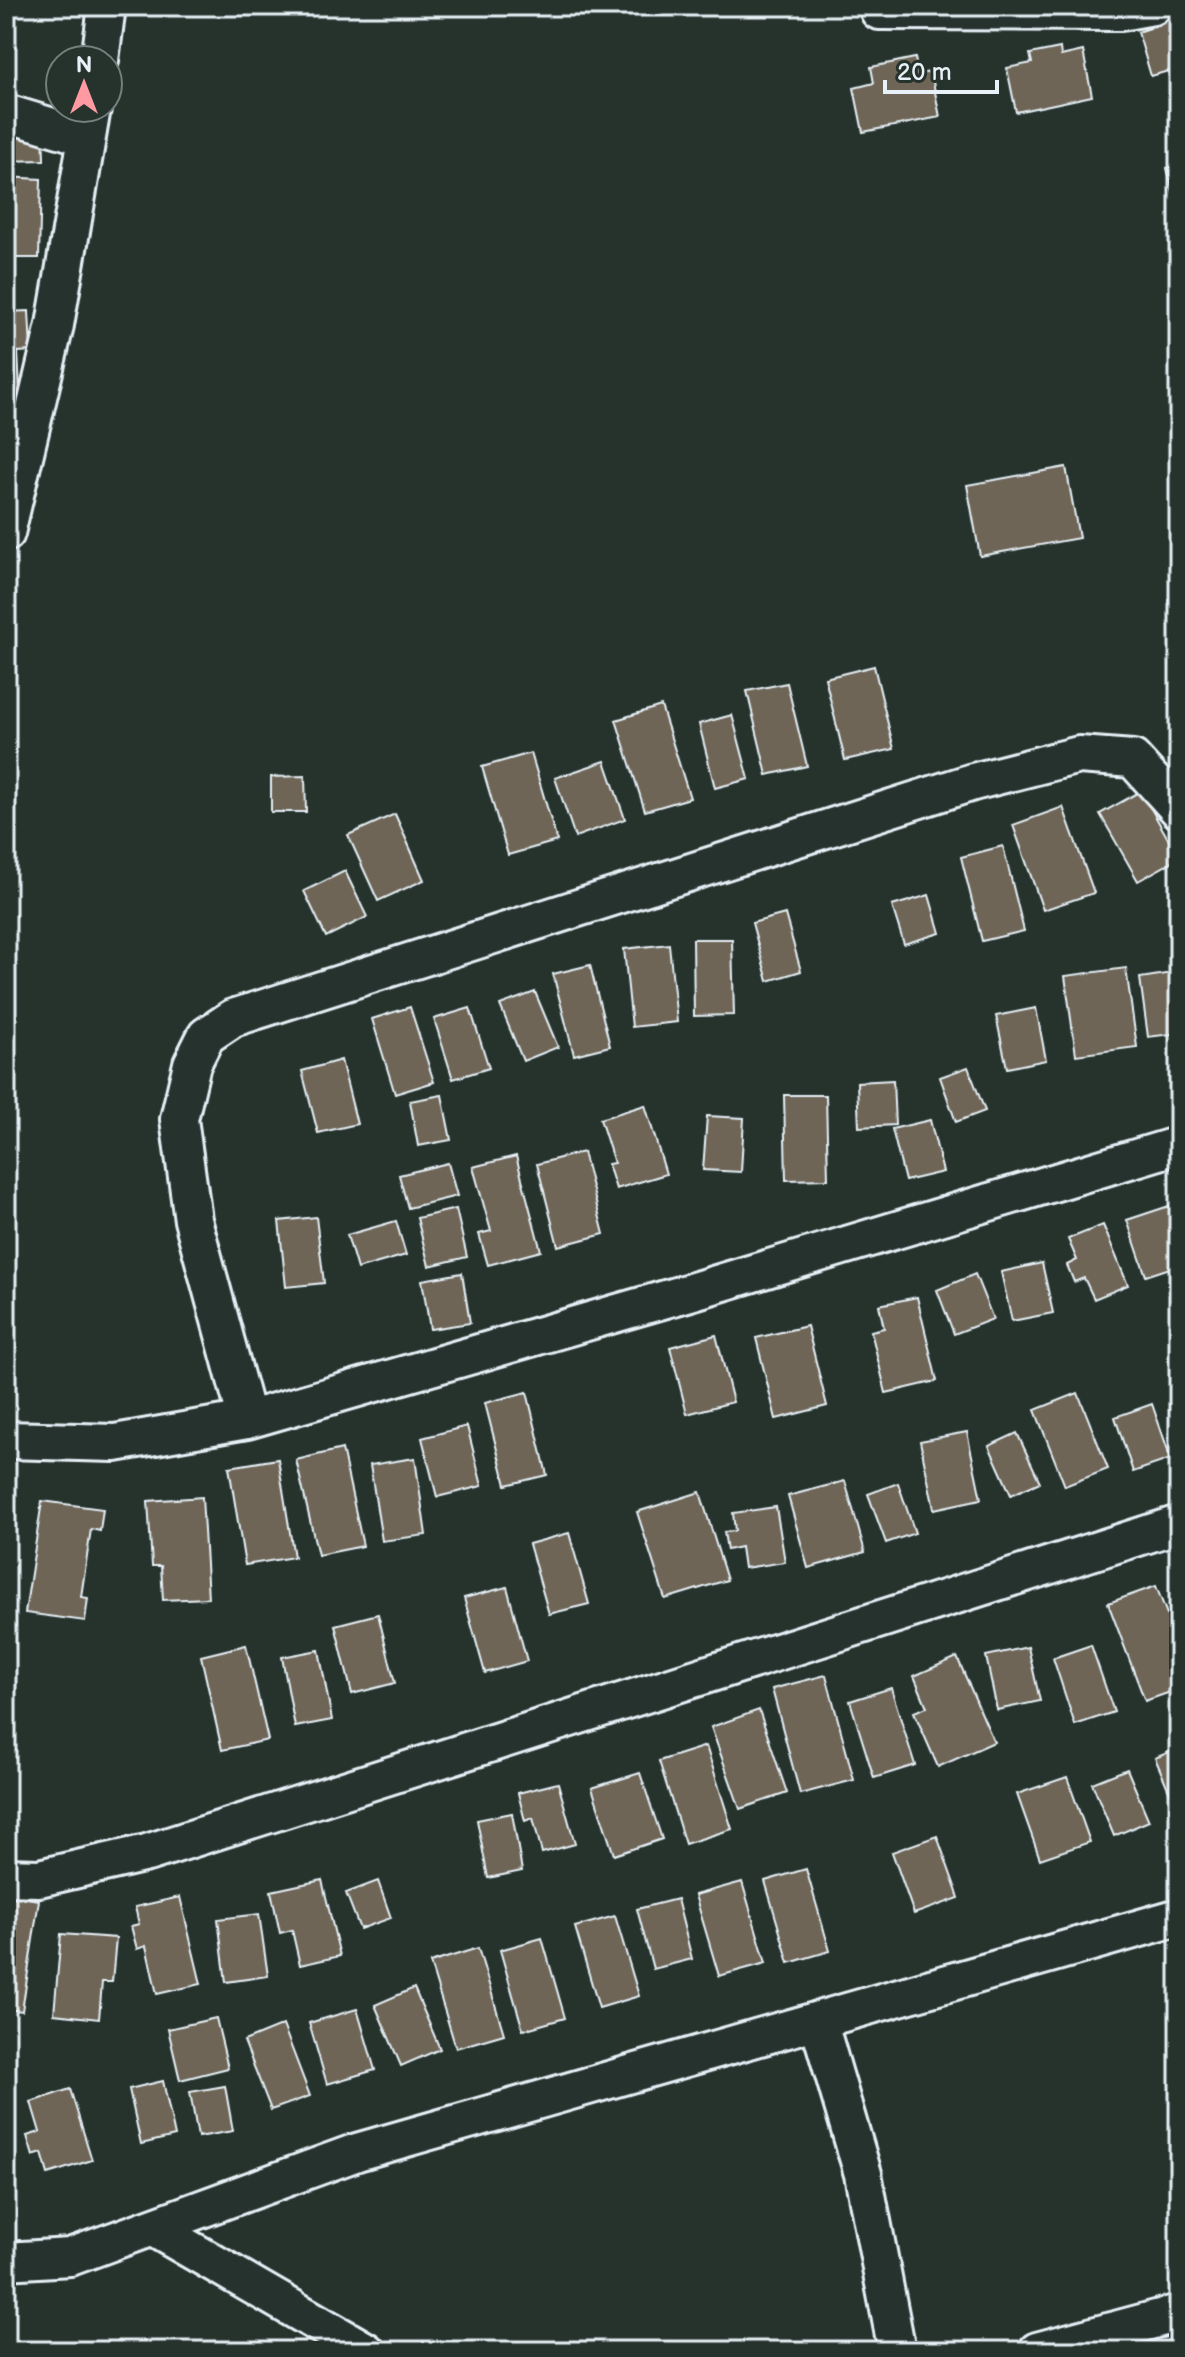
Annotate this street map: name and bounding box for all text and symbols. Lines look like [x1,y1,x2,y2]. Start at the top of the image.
north arrow [44,44,124,124]
scale bar [885,44,997,94]
text: N [76,52,92,79]
text: 20 m [897,58,952,87]

